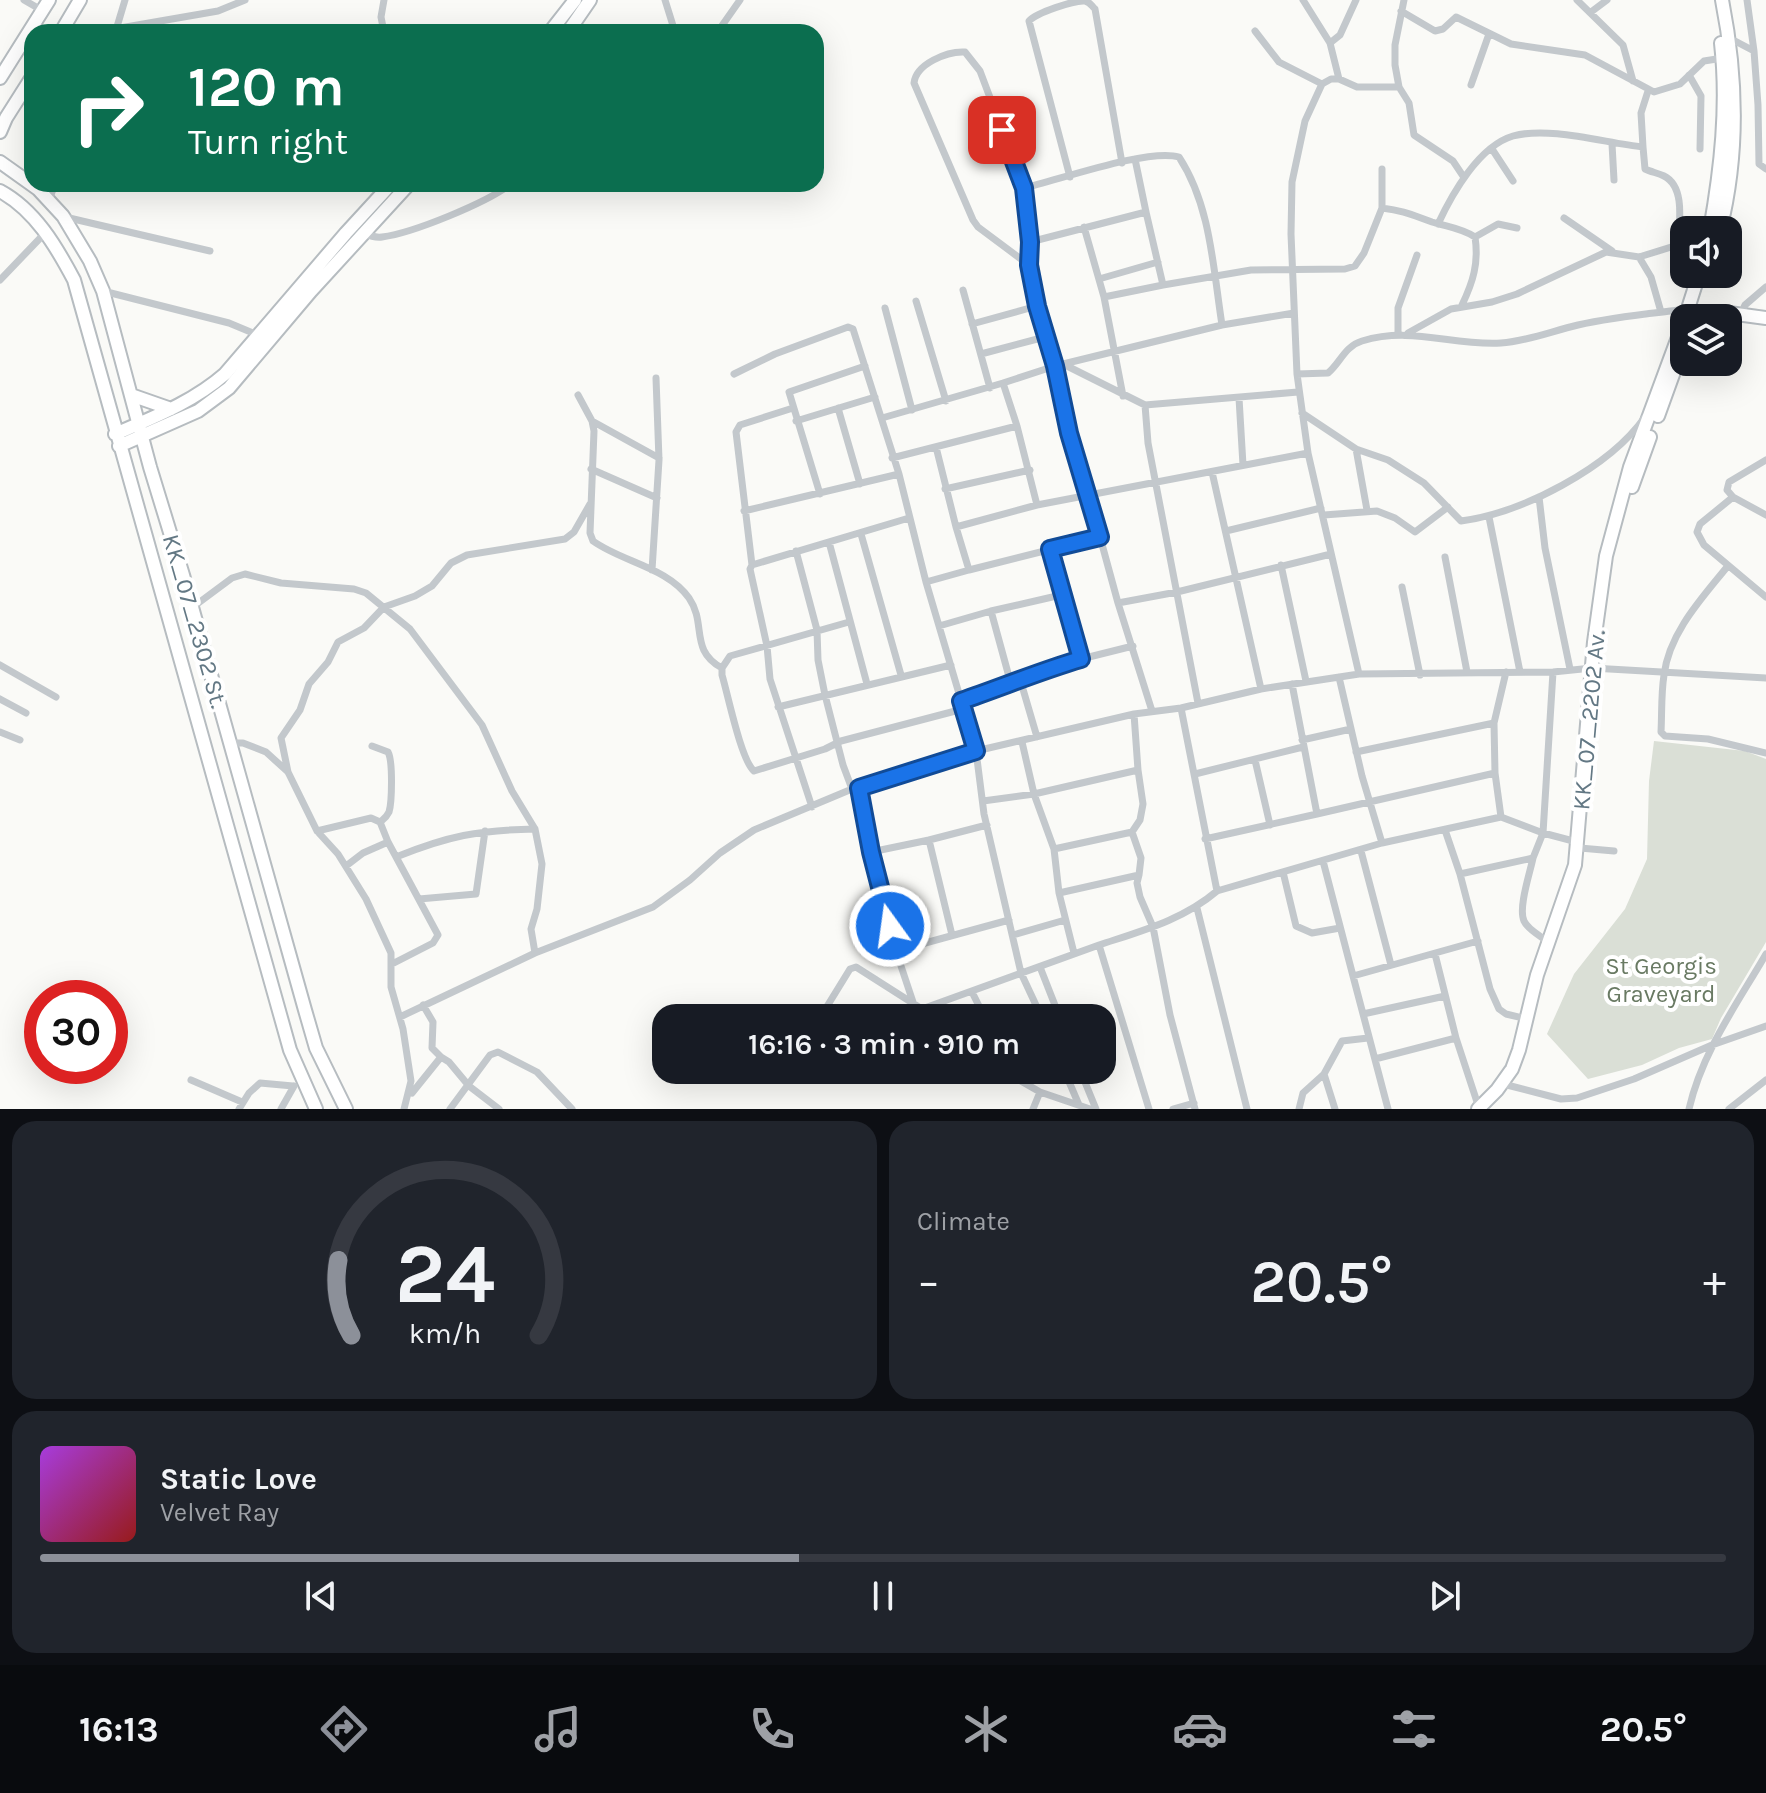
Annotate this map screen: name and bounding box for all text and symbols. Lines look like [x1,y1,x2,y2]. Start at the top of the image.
text: 120 m [188,54,345,119]
icon: right [56,56,160,160]
pin [968,96,1036,164]
icon: arrive [980,108,1024,152]
text: Turn right [188,121,348,163]
map controls [1670,216,1742,376]
button: sound [1670,216,1742,288]
button: layers [1670,304,1742,376]
street label: KK_07_2302 St. [157,531,233,711]
street label: KK_07_2202 Av. [1567,629,1611,811]
position arrow [848,884,932,968]
park label: St Georgis Graveyard [1605,952,1717,1008]
speed limit sign: 30 [24,980,128,1084]
text: 16:16 · 3 min · 910 m [748,1026,1020,1062]
text: Climate [917,1206,1010,1237]
text: 24 [395,1226,494,1323]
text: 20.5° [1250,1247,1393,1317]
text: − [917,1256,940,1307]
text: + [1703,1256,1726,1307]
text: km/h [408,1317,481,1350]
text: Static Love [160,1461,317,1497]
text: Velvet Ray [160,1497,279,1528]
icon: previous [299,1574,343,1618]
icon: pause [861,1574,905,1618]
icon: next [1423,1574,1467,1618]
icon: directions [316,1701,372,1757]
icon: music [530,1701,586,1757]
icon: phone [744,1701,800,1757]
icon: climate [958,1701,1014,1757]
icon: car [1172,1701,1228,1757]
icon: filters [1386,1701,1442,1757]
text: 16:13 [79,1708,159,1750]
text: 20.5° [1600,1708,1687,1750]

